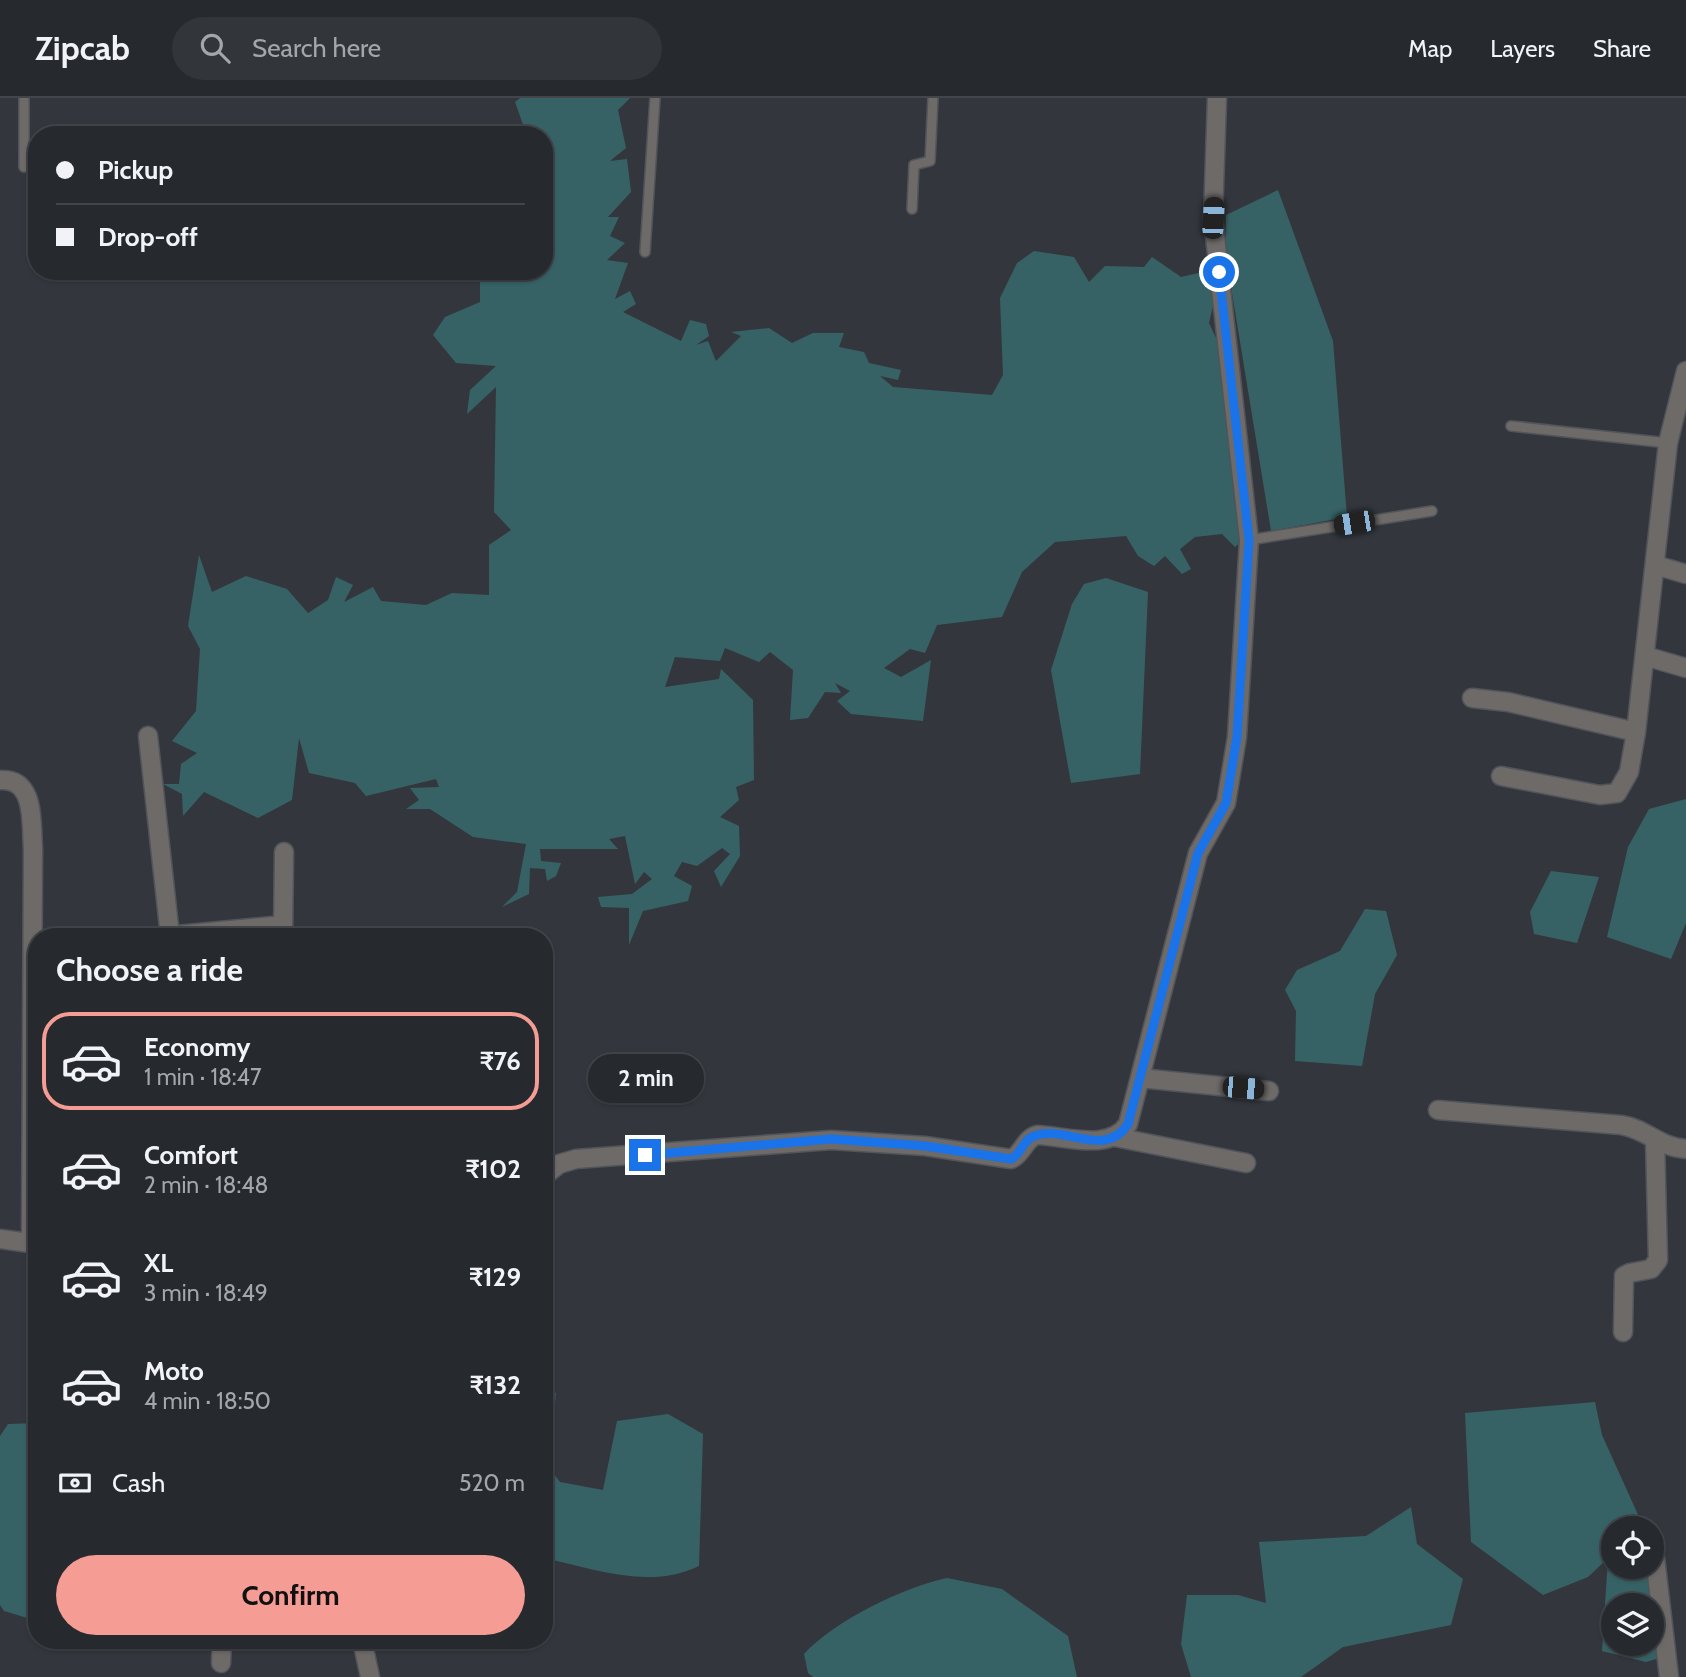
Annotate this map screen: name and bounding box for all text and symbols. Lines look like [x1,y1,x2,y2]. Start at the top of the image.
search box [172,17,662,80]
text: Zipcab [35,28,130,68]
icon: search [196,29,234,67]
text: Search here [252,32,381,64]
text: Map [1408,34,1452,63]
text: Layers [1490,34,1555,63]
text: Share [1593,34,1651,63]
text: Pickup [98,154,173,186]
car [1202,196,1225,240]
text: Drop-off [98,221,198,253]
route start [1203,256,1235,288]
car [1332,509,1377,537]
text: Choose a ride [56,950,243,989]
icon: car [60,1030,123,1093]
text: Economy [144,1031,250,1063]
text: ₹76 [480,1045,521,1077]
callout: 2 min [587,1054,703,1102]
text: 1 min · 18:47 [144,1063,261,1091]
text: 2 min [618,1064,674,1092]
car [1222,1076,1265,1100]
icon: car [60,1138,123,1201]
text: Comfort [144,1139,238,1171]
route end [629,1139,661,1171]
text: ₹102 [465,1153,521,1185]
text: 2 min · 18:48 [144,1171,268,1199]
icon: car [60,1246,123,1309]
text: XL [144,1247,173,1279]
text: ₹129 [469,1261,521,1293]
text: 3 min · 18:49 [144,1279,268,1307]
icon: car [60,1354,123,1417]
text: Moto [144,1355,204,1387]
text: ₹132 [469,1369,521,1401]
text: 4 min · 18:50 [144,1387,271,1415]
icon: cash [56,1464,94,1502]
text: Cash [112,1467,165,1499]
text: 520 m [459,1469,525,1497]
map controls [1601,1516,1664,1656]
button: locate [1601,1516,1664,1579]
button: Confirm [56,1555,525,1635]
button: layers [1601,1593,1664,1656]

